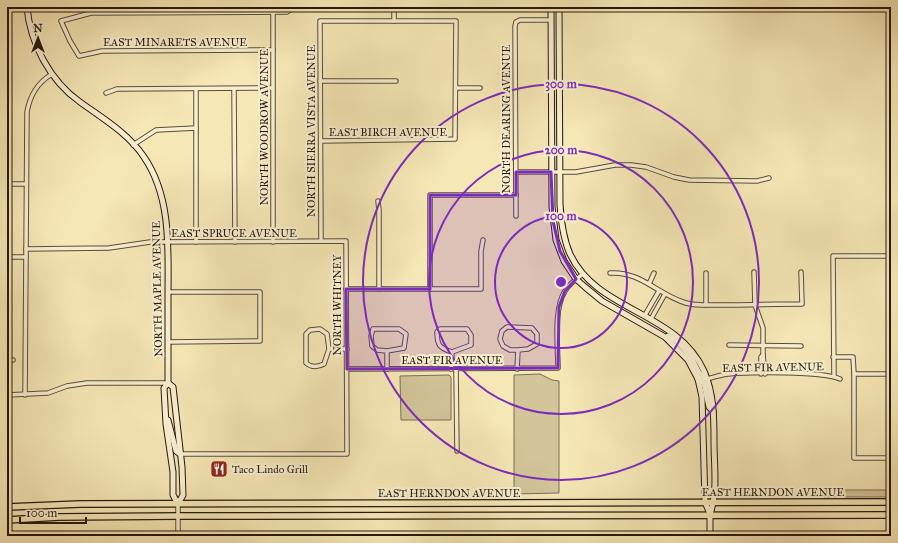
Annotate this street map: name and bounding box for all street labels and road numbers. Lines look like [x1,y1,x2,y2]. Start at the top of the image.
street label: EAST MINARETS AVENUE [103,36,247,49]
street label: NORTH SIERRA VISTA AVENUE [305,45,318,217]
street label: NORTH DEARING AVENUE [500,45,513,193]
street label: NORTH WOODROW AVENUE [258,49,271,205]
street label: EAST BIRCH AVENUE [329,126,447,139]
street label: NORTH MAPLE AVENUE [150,221,165,357]
street label: EAST SPRUCE AVENUE [171,227,297,240]
street label: NORTH WHITNEY [331,254,344,355]
street label: EAST FIR AVENUE [401,354,503,367]
street label: EAST FIR AVENUE [722,360,824,375]
street label: EAST HERNDON AVENUE [702,486,844,499]
street label: EAST HERNDON AVENUE [378,487,520,500]

